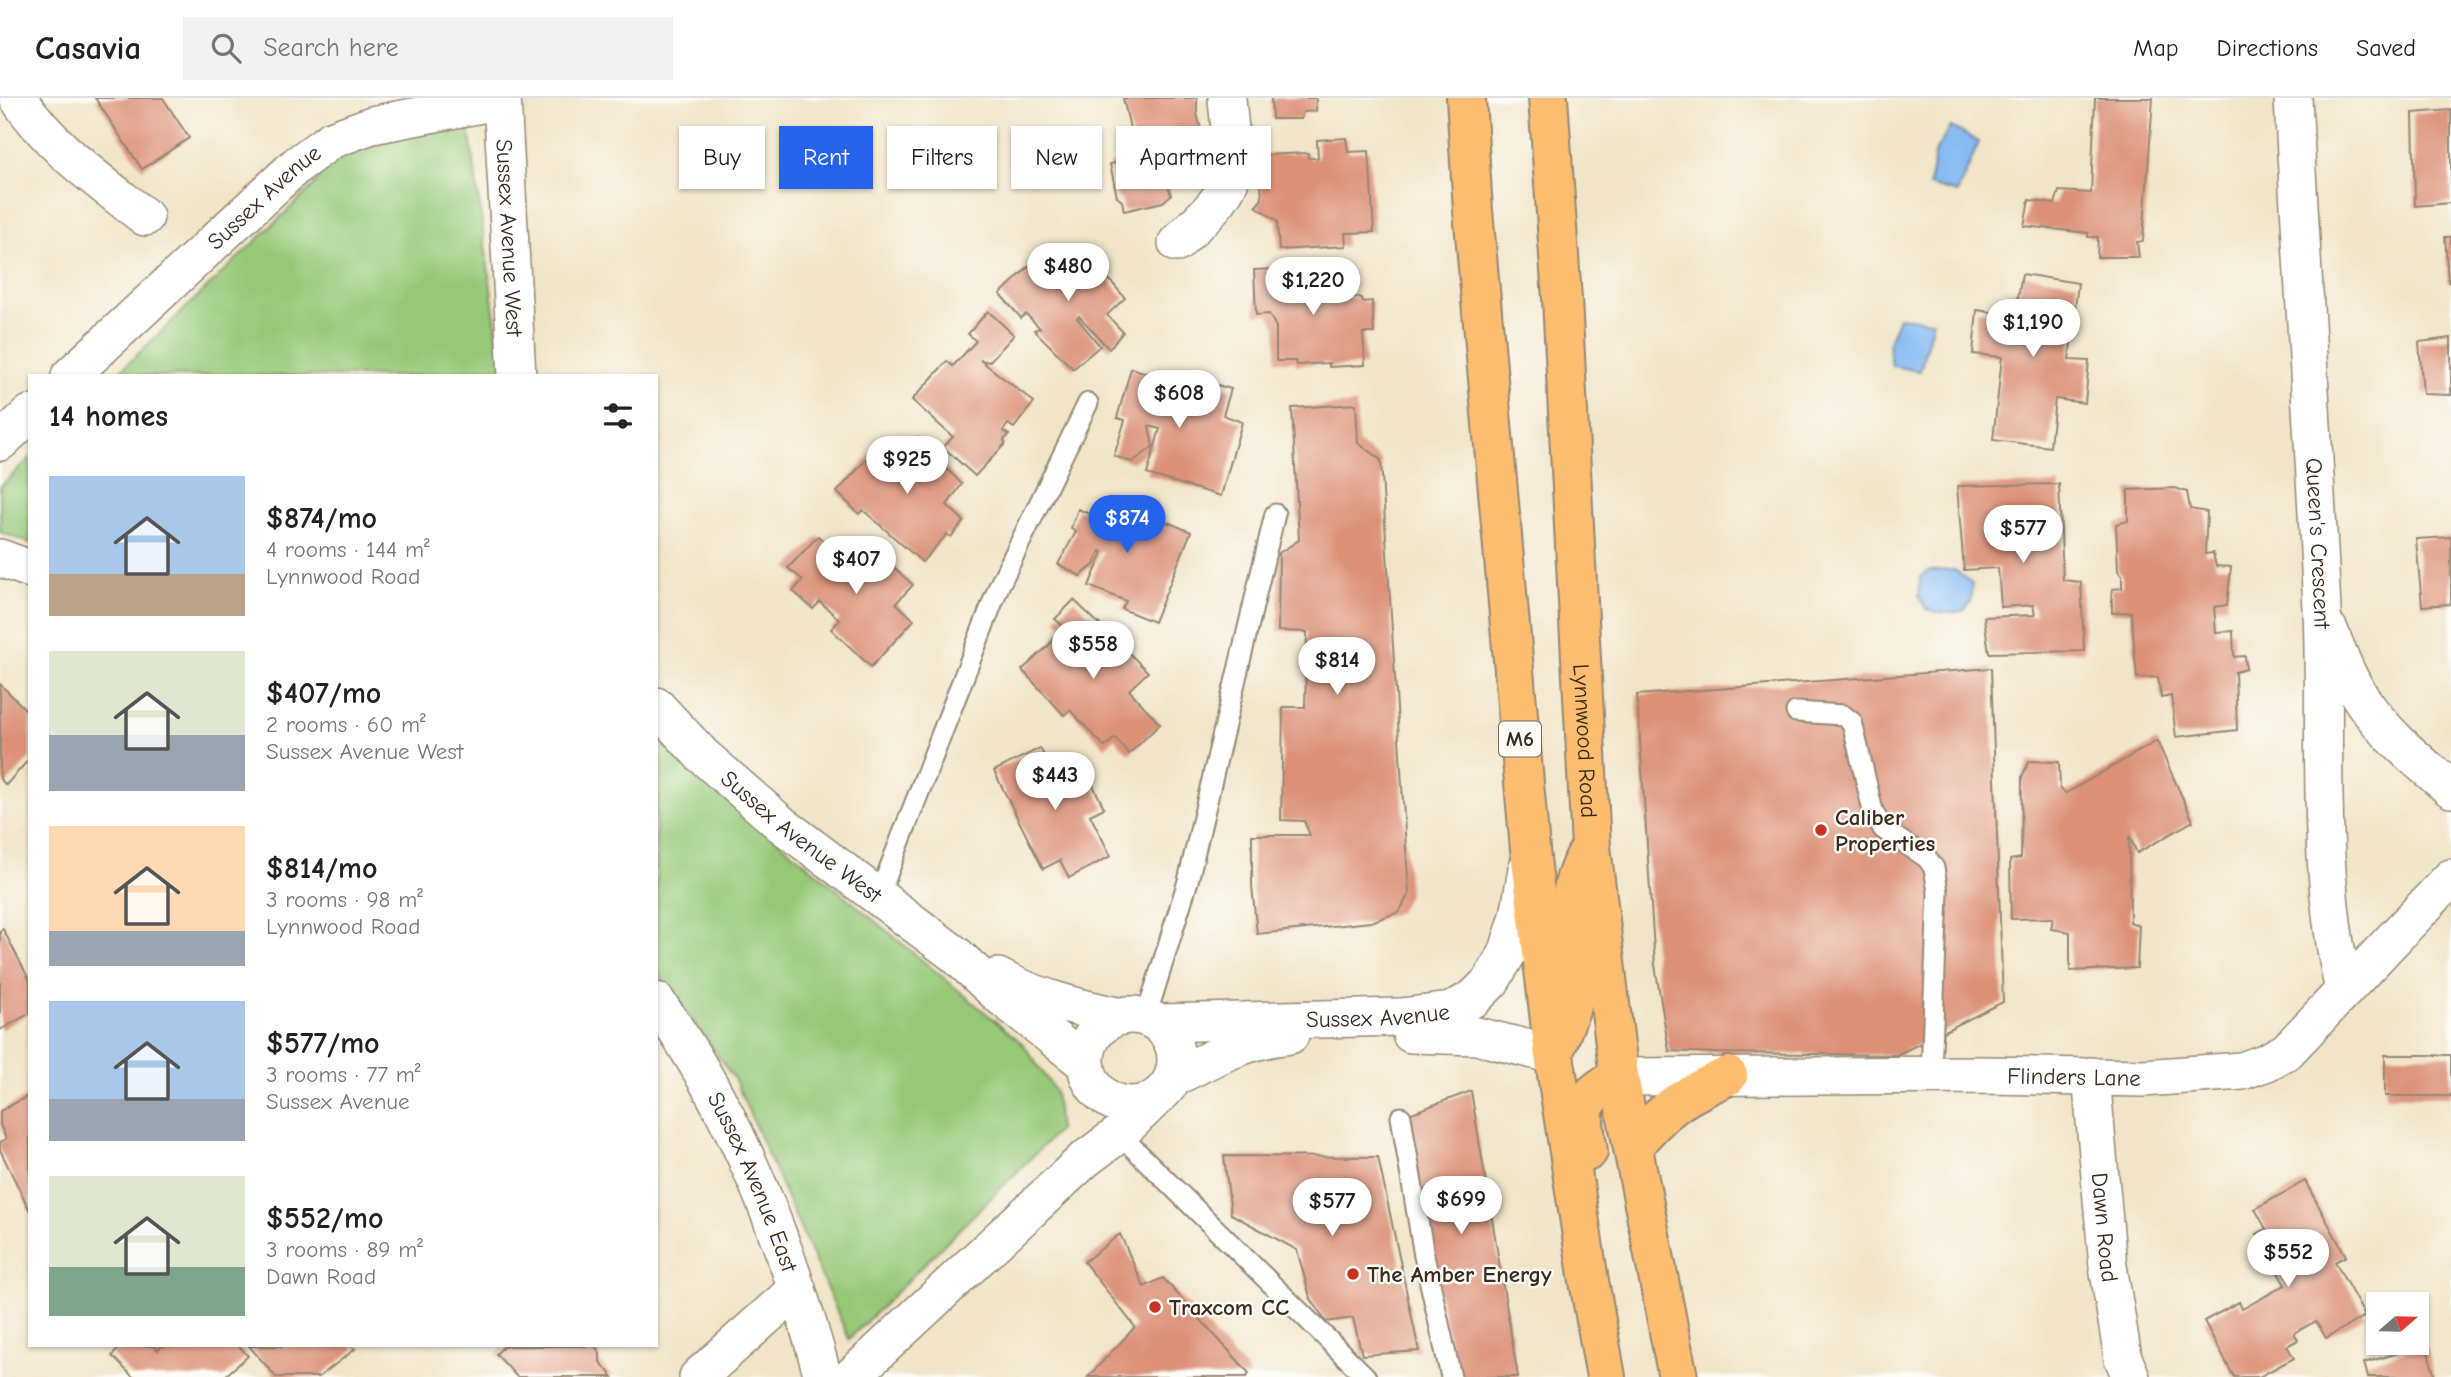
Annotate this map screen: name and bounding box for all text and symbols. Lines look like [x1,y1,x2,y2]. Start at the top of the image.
search box [183,17,673,80]
text: Casavia [35,29,141,67]
icon: search [207,29,245,67]
text: Search here [263,33,399,63]
text: Map [2133,34,2179,62]
text: Directions [2217,34,2318,62]
text: Saved [2356,34,2416,62]
chip: Buy [679,126,765,189]
chip: Rent [779,126,873,189]
chip: Filters [887,126,997,189]
chip: New [1011,126,1102,189]
chip: Apartment [1116,126,1271,189]
street label: Sussex Avenue West [490,138,528,339]
street label: Sussex Avenue [202,139,326,255]
pin: $480 [1027,244,1109,303]
text: $480 [1043,252,1093,279]
pin: $1,220 [1256,258,1370,317]
text: $1,220 [1281,266,1345,293]
pin: $1,190 [1976,300,2090,359]
text: $1,190 [2002,308,2064,335]
pin: $608 [1138,370,1220,430]
text: $608 [1154,379,1204,406]
icon: filters [599,397,637,435]
text: 14 homes [49,399,168,434]
pin: $925 [866,436,948,496]
text: $925 [882,445,932,472]
street label: Queen's Crescent [2300,457,2336,631]
pin: $874 [1086,496,1168,555]
text: $874/mo [266,501,377,536]
icon: home [105,504,189,588]
text: $874 [1105,504,1149,531]
pin: $577 [1982,505,2064,565]
text: $577 [2000,514,2046,541]
text: 4 rooms · 144 m² [266,536,430,563]
pin: $407 [815,536,897,596]
text: $407 [832,545,880,572]
text: Lynnwood Road [266,563,420,590]
pin: $558 [1052,622,1134,681]
text: $558 [1068,630,1118,657]
pin: $814 [1296,638,1378,697]
text: $814 [1314,646,1360,673]
street label: Lynnwood Road [1567,663,1602,819]
text: $407/mo [266,676,381,711]
icon: home [105,679,189,763]
text: 2 rooms · 60 m² [266,711,426,738]
road number: M6 [1499,722,1541,756]
text: Sussex Avenue West [266,738,463,765]
pin: $443 [1014,752,1096,812]
text: $443 [1032,761,1078,788]
street label: Sussex Avenue West [715,765,888,910]
place label: Caliber Properties [1835,804,1936,857]
marker: Caliber Properties [1813,822,1829,838]
text: $814/mo [266,851,378,886]
icon: home [105,854,189,938]
text: 3 rooms · 98 m² [266,886,423,913]
text: Lynnwood Road [266,913,420,940]
street label: Sussex Avenue [1306,998,1451,1033]
text: $577/mo [266,1026,380,1061]
icon: home [105,1029,189,1113]
text: 3 rooms · 77 m² [266,1061,421,1088]
street label: Flinders Lane [2007,1062,2141,1092]
street label: Sussex Avenue East [702,1087,803,1277]
text: Sussex Avenue [266,1088,410,1115]
street label: Dawn Road [2086,1171,2123,1284]
pin: $699 [1420,1176,1502,1236]
pin: $577 [1291,1178,1373,1238]
text: $699 [1436,1185,1486,1212]
text: $577 [1309,1187,1355,1214]
text: $552/mo [266,1201,383,1236]
icon: home [105,1204,189,1288]
pin: $552 [2247,1230,2329,1289]
text: 3 rooms · 89 m² [266,1236,423,1263]
text: $552 [2263,1238,2313,1265]
place label: The Amber Energy [1367,1261,1552,1288]
text: Dawn Road [266,1263,376,1290]
marker: The Amber Energy [1345,1266,1361,1282]
north arrow [2366,1292,2429,1354]
map controls [2366,1292,2429,1355]
place label: Traxcom CC [1169,1294,1289,1321]
marker: Traxcom CC [1147,1299,1163,1315]

